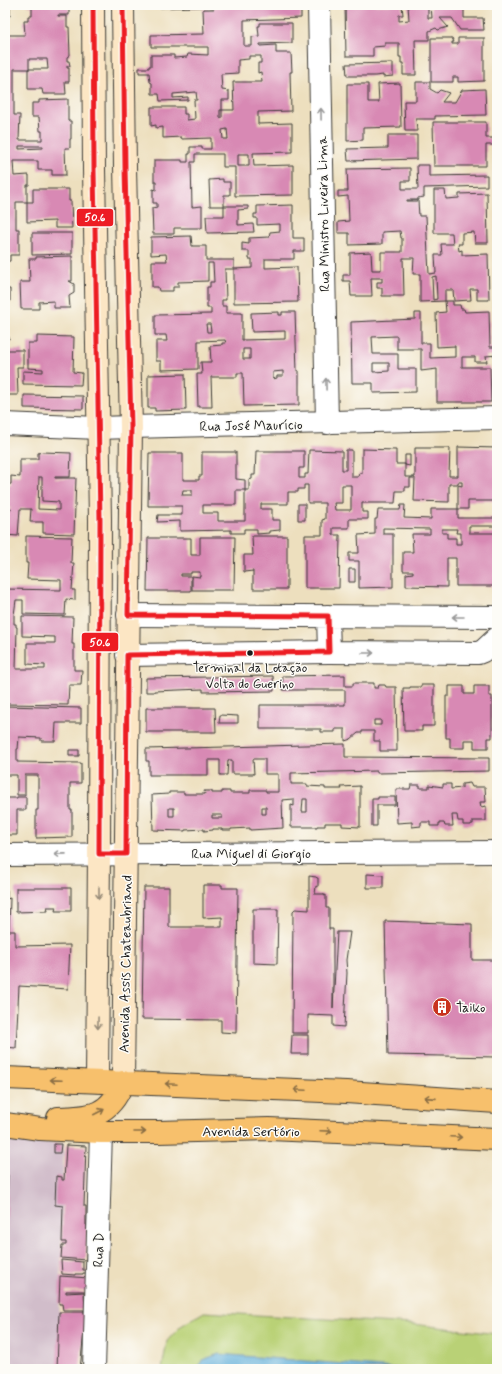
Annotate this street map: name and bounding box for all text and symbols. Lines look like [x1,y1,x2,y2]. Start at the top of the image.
one-way arrow [317,108,325,121]
street label: Rua Ministro Liveira Lima [314,135,334,292]
line badge: 50.6 [76,208,114,227]
text: 50.6 [85,211,106,225]
one-way arrow [322,378,330,391]
street label: Rua José Maurício [199,416,303,436]
one-way arrow [452,613,465,621]
line badge: 50.6 [81,632,119,652]
text: 50.6 [90,636,111,650]
marker: Terminal da Lotação Volta do Guerino [245,648,255,658]
one-way arrow [361,649,374,657]
place label: Terminal da Lotação Volta do Guerino [193,660,308,693]
street label: Rua Miguel di Giorgio [191,845,311,865]
one-way arrow [54,850,67,858]
street label: Avenida Assis Chateaubriand [115,875,137,1053]
one-way arrow [95,886,103,899]
building icon: Taiko [431,996,453,1018]
place label: Taiko [456,999,486,1017]
one-way arrow [94,1016,102,1029]
one-way arrow [50,1076,63,1084]
one-way arrow [165,1080,178,1088]
one-way arrow [294,1086,307,1094]
one-way arrow [424,1094,437,1101]
one-way arrow [93,1107,105,1115]
street label: Avenida Sertório [202,1123,300,1141]
one-way arrow [133,1128,146,1136]
one-way arrow [319,1128,332,1135]
one-way arrow [449,1133,462,1141]
street label: Rua D [89,1232,109,1268]

